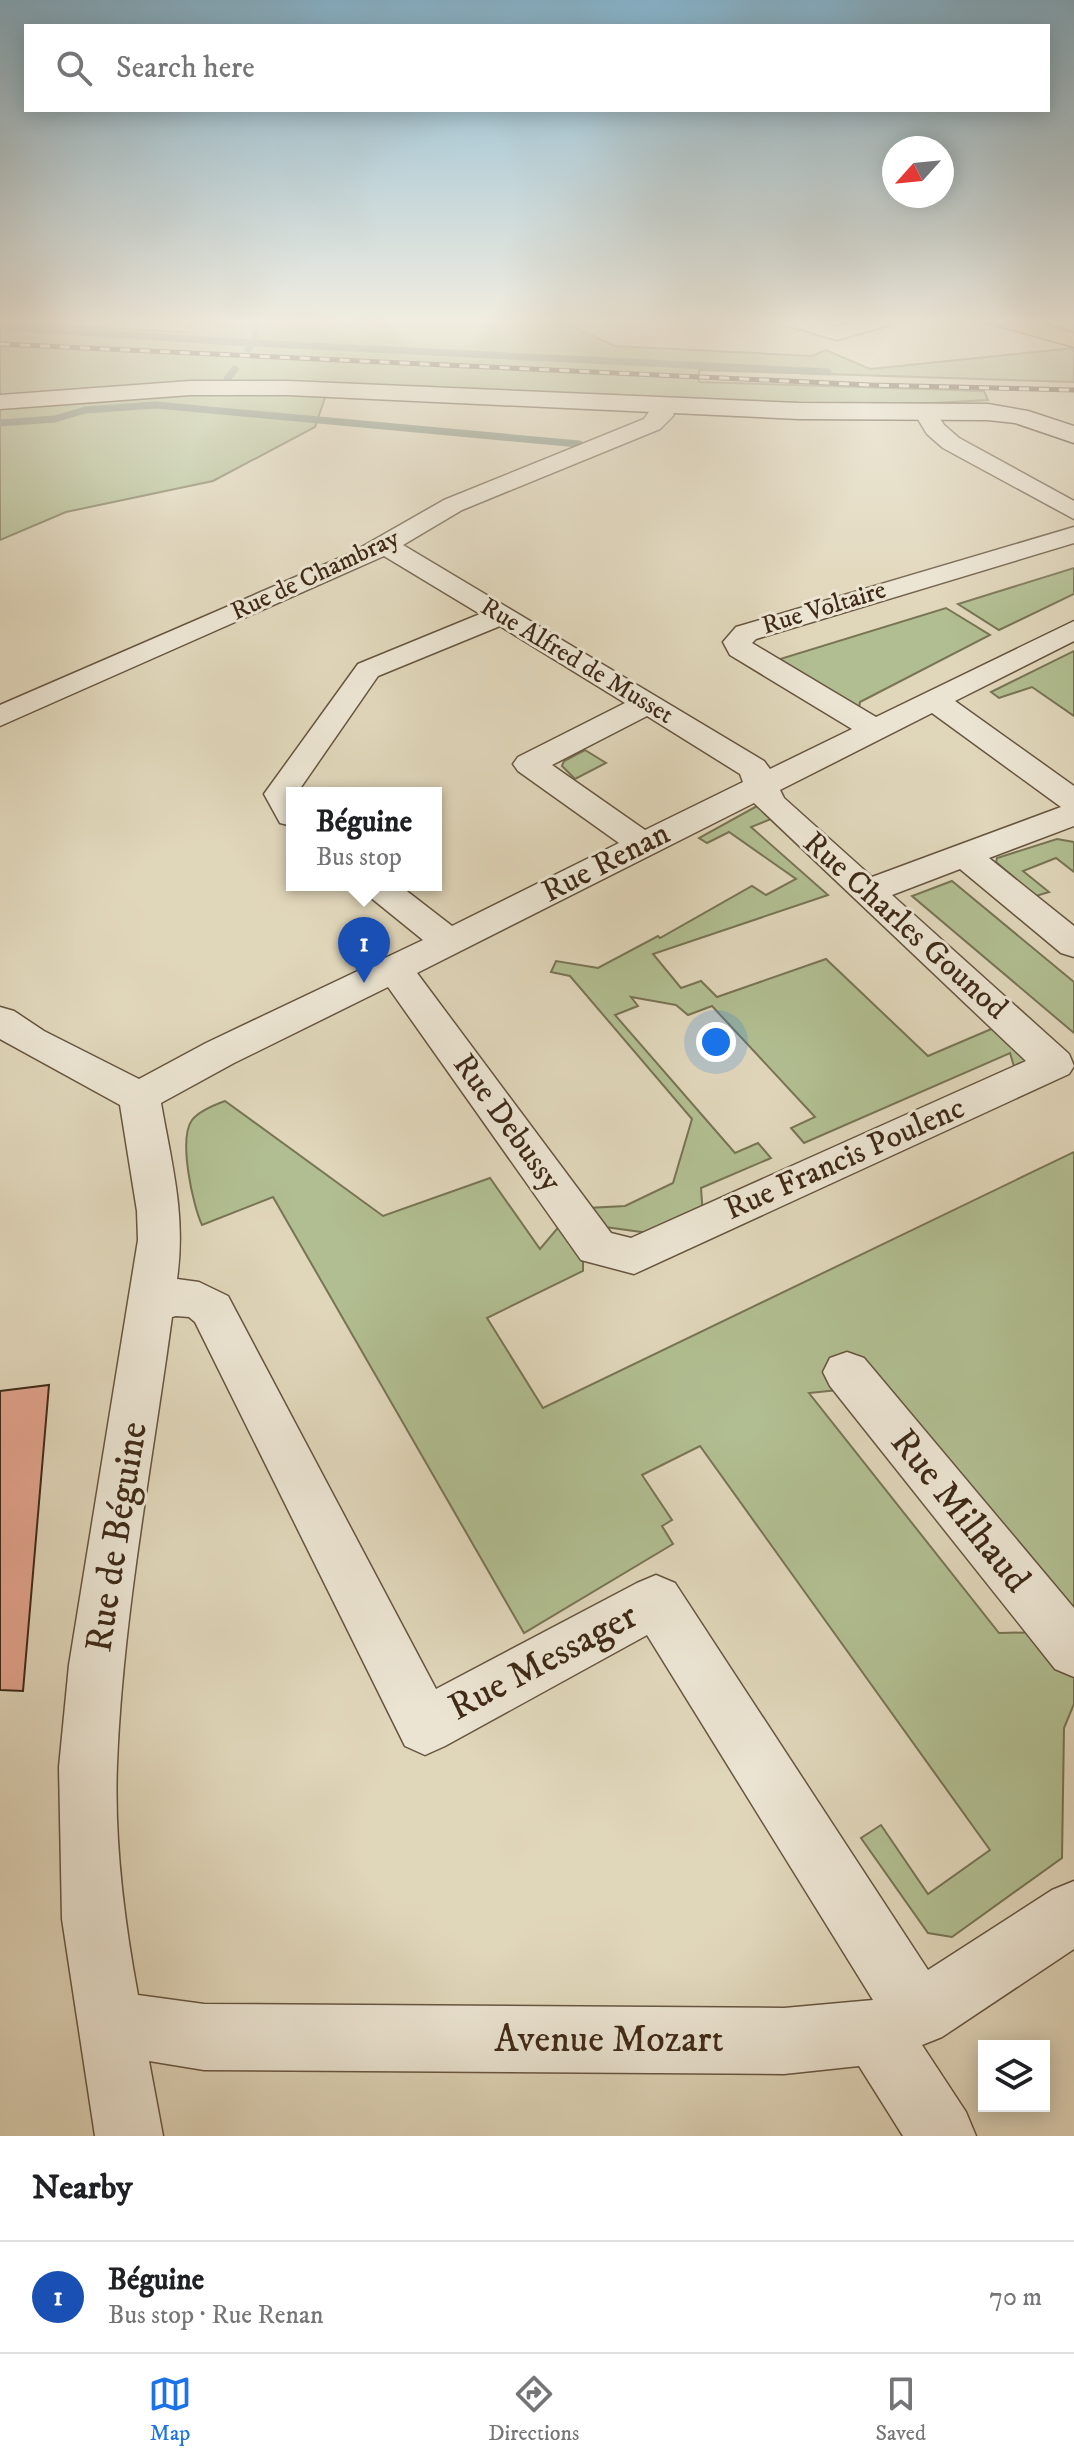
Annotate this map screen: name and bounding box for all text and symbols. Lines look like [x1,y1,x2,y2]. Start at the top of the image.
search box [24,24,1050,112]
icon: search [52,46,96,90]
text: Search here [116,50,255,87]
north arrow [882,136,954,208]
street label: Rue de Chambray [226,521,405,628]
street label: Rue Voltaire [758,574,890,642]
street label: Rue Alfred de Musset [474,590,680,732]
popup [286,787,442,891]
text: Béguine [316,804,412,841]
street label: Rue Renan [535,814,677,912]
street label: Rue Charles Gounod [794,823,1016,1029]
text: Bus stop [316,841,402,874]
pin: 1 [338,917,390,983]
your location [696,1022,736,1062]
street label: Rue Debussy [444,1046,571,1201]
street label: Rue Francis Poulenc [719,1088,971,1230]
street label: Rue de Béguine [75,1419,159,1655]
street label: Rue Milhaud [879,1419,1041,1603]
street label: Rue Messager [440,1592,646,1732]
street label: Avenue Mozart [494,2016,724,2064]
map controls [978,2040,1050,2112]
button: layers [978,2040,1050,2112]
text: Nearby [32,2167,133,2209]
text: Béguine [108,2262,204,2299]
text: 1 [53,2281,63,2314]
text: 70 m [989,2281,1042,2314]
text: Bus stop · Rue Renan [108,2299,324,2332]
tab: Map [148,2372,192,2447]
tab: Directions [488,2372,579,2447]
tab: Saved [875,2372,926,2447]

